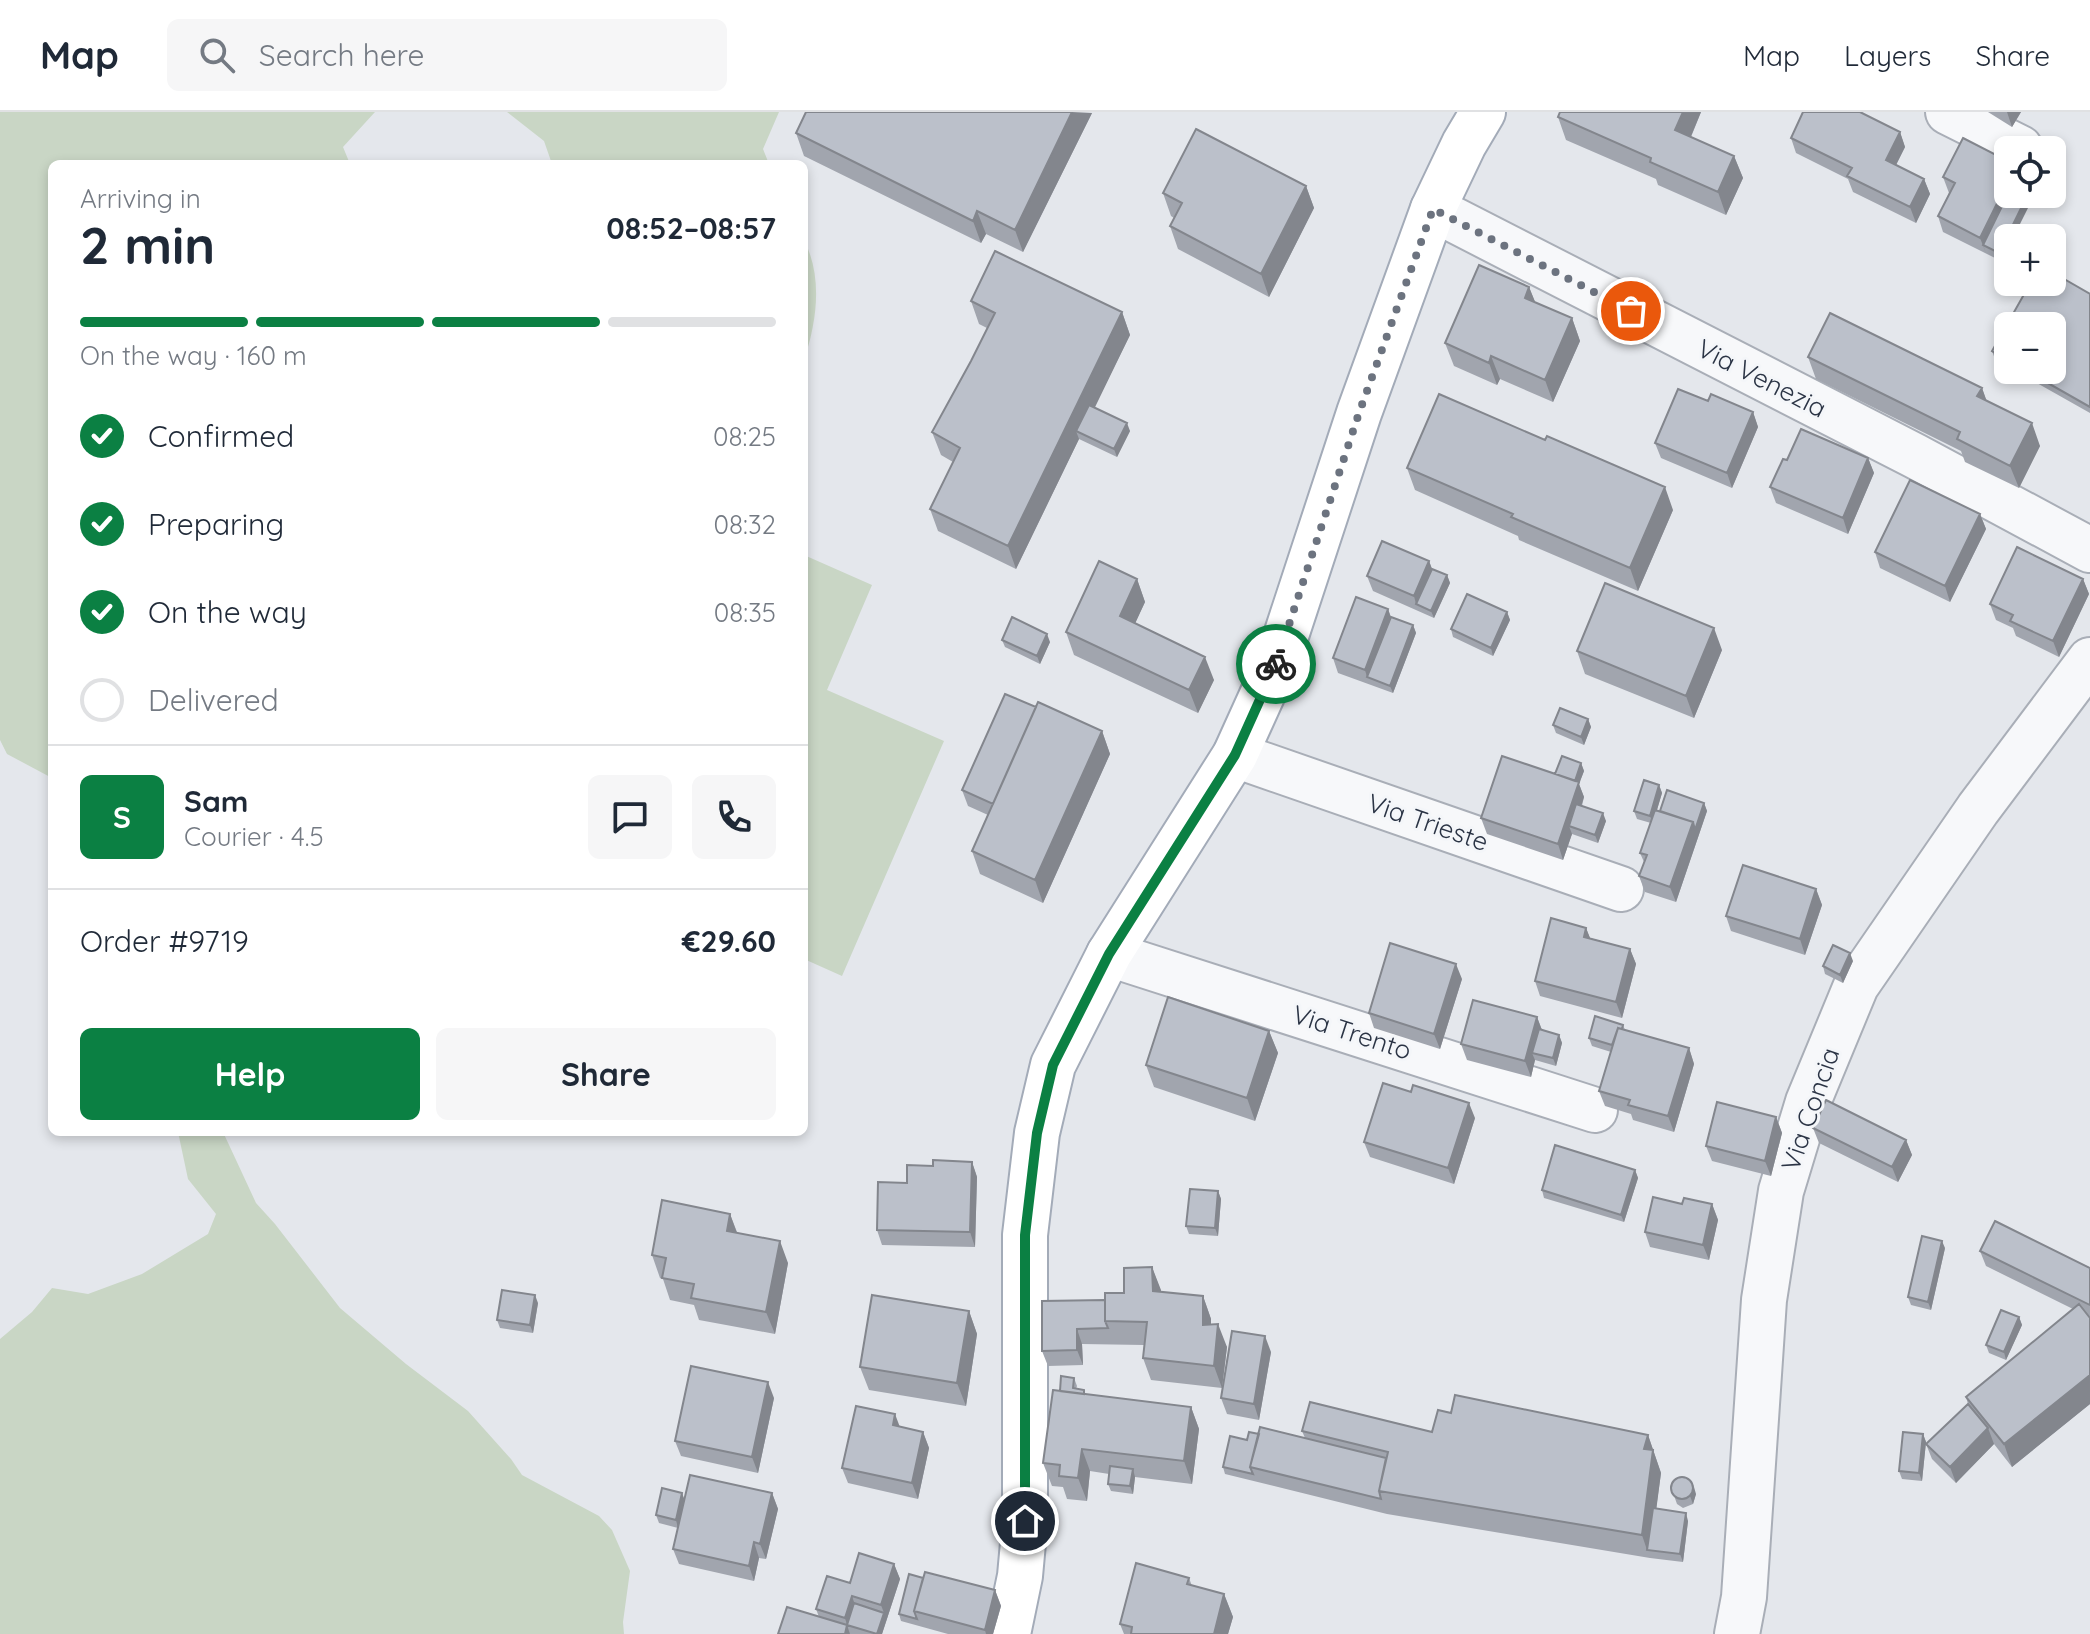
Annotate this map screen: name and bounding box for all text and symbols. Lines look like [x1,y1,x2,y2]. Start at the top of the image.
search box [167,19,727,91]
text: Map [40,31,119,79]
icon: search [195,33,239,77]
text: Search here [259,36,424,74]
text: Map [1743,38,1800,73]
text: Layers [1844,38,1931,73]
text: Share [1975,38,2050,73]
map controls [1994,136,2066,384]
button: locate [1994,136,2066,208]
text: Arriving in [80,182,201,215]
text: 08:52–08:57 [606,209,776,247]
text: 2 min [80,212,215,277]
button: + [1994,224,2066,296]
pin [1597,277,1665,345]
icon: bag [1609,289,1653,333]
button: − [1994,312,2066,384]
street label: Via Venezia [1692,331,1832,425]
text: On the way · 160 m [80,339,307,372]
icon: check [80,414,124,458]
text: Confirmed [148,417,294,455]
text: 08:25 [713,420,776,453]
icon: check [80,502,124,546]
text: Preparing [148,505,284,543]
text: 08:32 [714,508,776,541]
icon: check [80,590,124,634]
text: On the way [148,593,307,631]
text: 08:35 [714,596,776,629]
courier [1236,624,1316,704]
icon: bike [1254,642,1298,686]
text: Delivered [148,681,279,719]
button: chat [588,775,672,859]
button: phone [692,775,776,859]
text: Sam [184,782,248,820]
street label: Via Trieste [1363,786,1493,858]
text: S [113,798,131,836]
text: Courier · 4.5 [184,820,324,853]
text: Order #9719 [80,922,249,960]
text: €29.60 [682,922,776,960]
street label: Via Trento [1288,997,1416,1067]
button: Help [80,1028,420,1120]
button: Share [436,1028,776,1120]
street label: Via Concia [1774,1043,1846,1175]
pin [991,1487,1059,1555]
icon: home [1003,1499,1047,1543]

